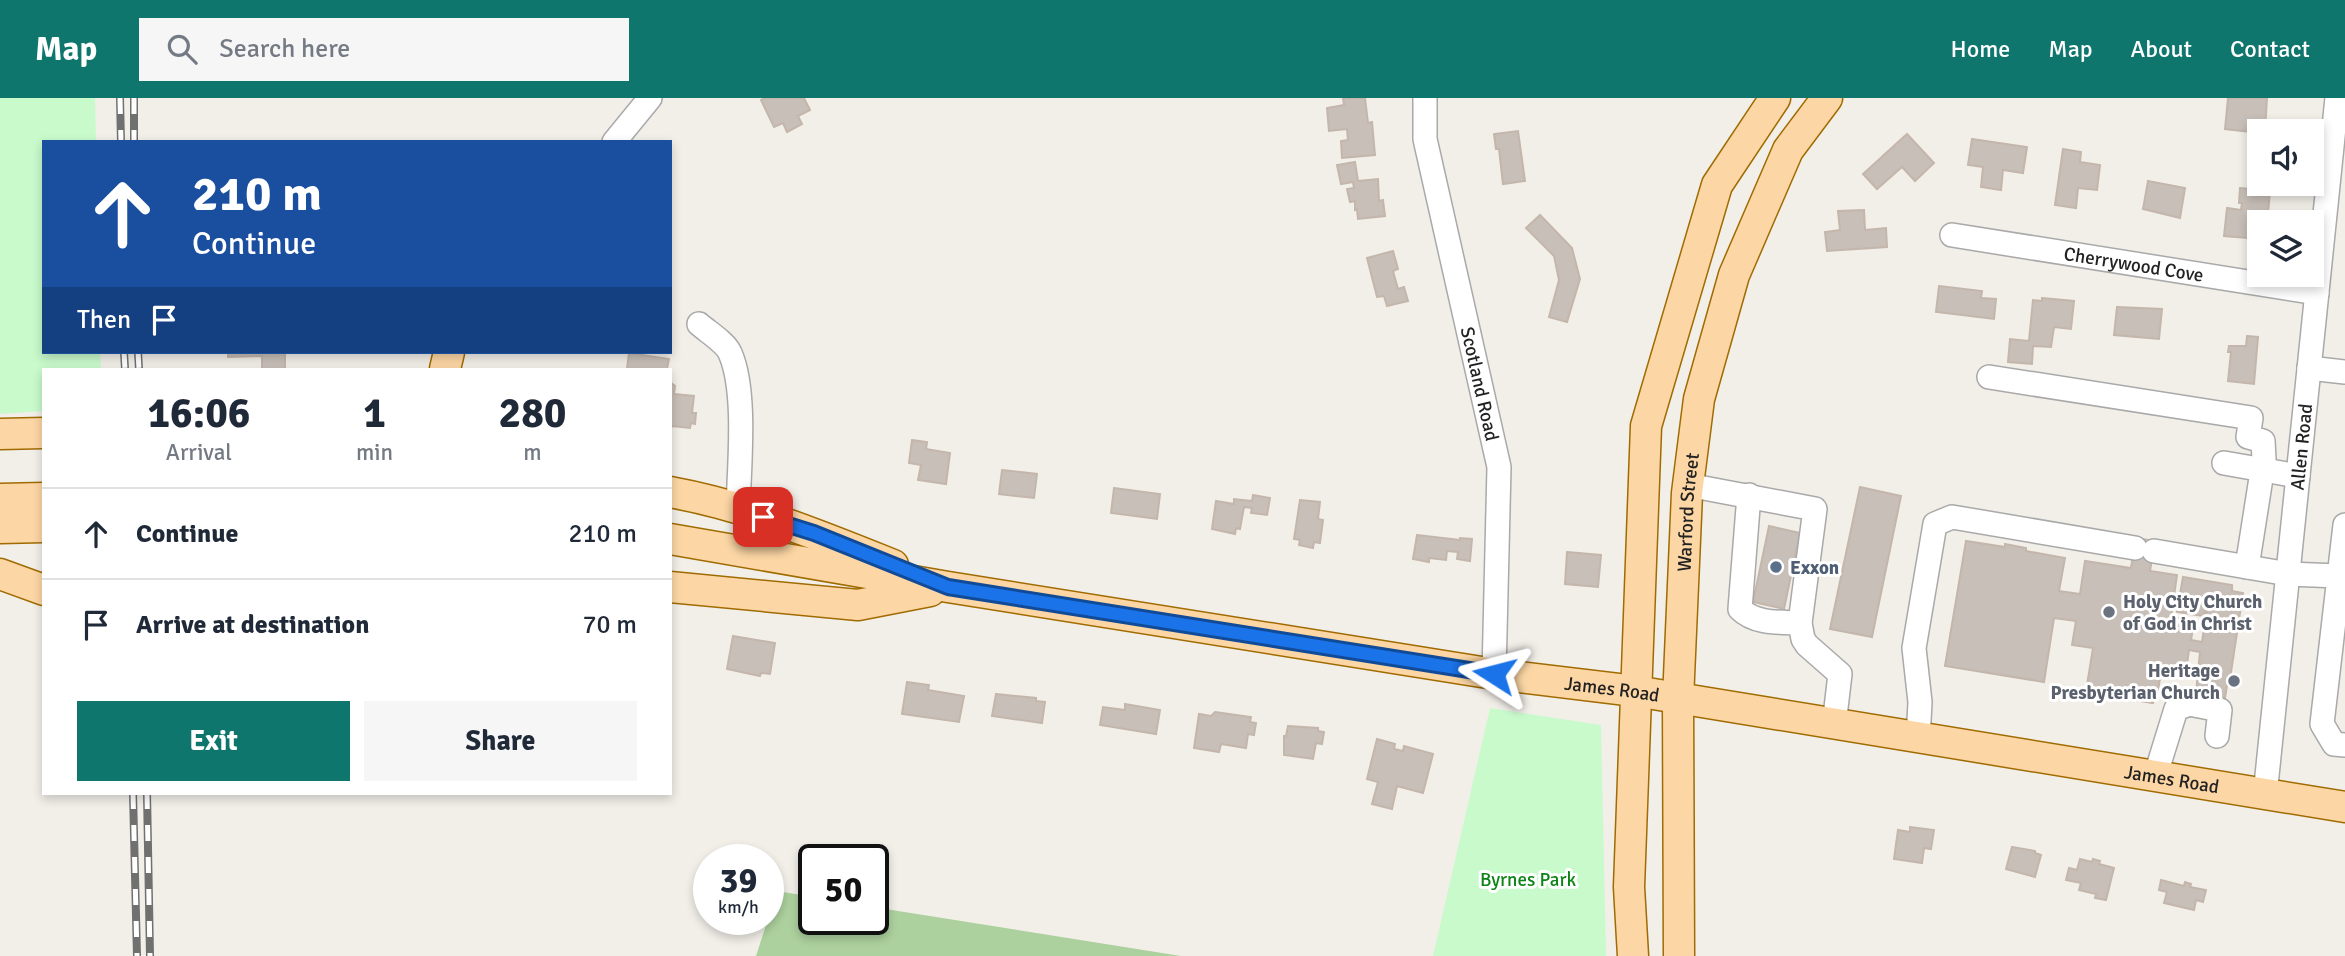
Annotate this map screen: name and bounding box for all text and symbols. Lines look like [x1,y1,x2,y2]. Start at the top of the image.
search box [139,18,629,81]
text: Map [35,29,97,70]
icon: search [163,30,201,68]
text: Search here [219,33,350,65]
text: Home [1950,34,2010,64]
text: Map [2048,34,2093,64]
text: About [2131,34,2192,64]
text: Contact [2230,34,2310,64]
map controls [2247,119,2324,287]
button: sound [2247,119,2324,196]
text: 210 m [192,164,322,224]
icon: ahead [77,168,168,259]
button: layers [2247,210,2324,287]
text: Continue [192,224,316,263]
street label: Cherrywood Cove [2062,242,2205,288]
icon: arrive [145,301,183,339]
text: Then [77,304,131,336]
street label: Scotland Road [1455,325,1504,443]
text: 16:06 [147,388,251,439]
text: 1 [363,388,386,439]
text: 280 [498,388,567,439]
street label: Allen Road [2286,402,2318,491]
text: Arrival [166,438,232,467]
text: min [356,438,393,467]
text: m [523,438,542,467]
street label: Warford Street [1673,451,1705,572]
pin [733,487,793,547]
icon: arrive [744,498,782,536]
icon: ahead [77,515,115,553]
text: Continue [136,518,238,550]
text: 210 m [568,518,637,550]
place label: Exxon [1790,556,1839,580]
marker: Exxon [1768,559,1784,575]
place label: Holy City Church of God in Christ [2123,590,2262,636]
marker: Holy City Church of God in Christ [2101,604,2117,620]
icon: arrive [77,606,115,644]
text: Arrive at destination [136,609,369,641]
text: 70 m [582,609,637,641]
position arrow [1457,637,1531,711]
place label: Heritage Presbyterian Church [2051,659,2220,705]
street label: James Road [1563,672,1661,708]
marker: Heritage Presbyterian Church [2226,673,2242,689]
button: Exit [77,701,350,781]
button: Share [364,701,637,781]
street label: James Road [2123,760,2221,799]
speed limit sign: 50 [798,844,889,935]
text: 39 [720,859,757,902]
park label: Byrnes Park [1480,868,1576,892]
text: km/h [718,896,759,918]

